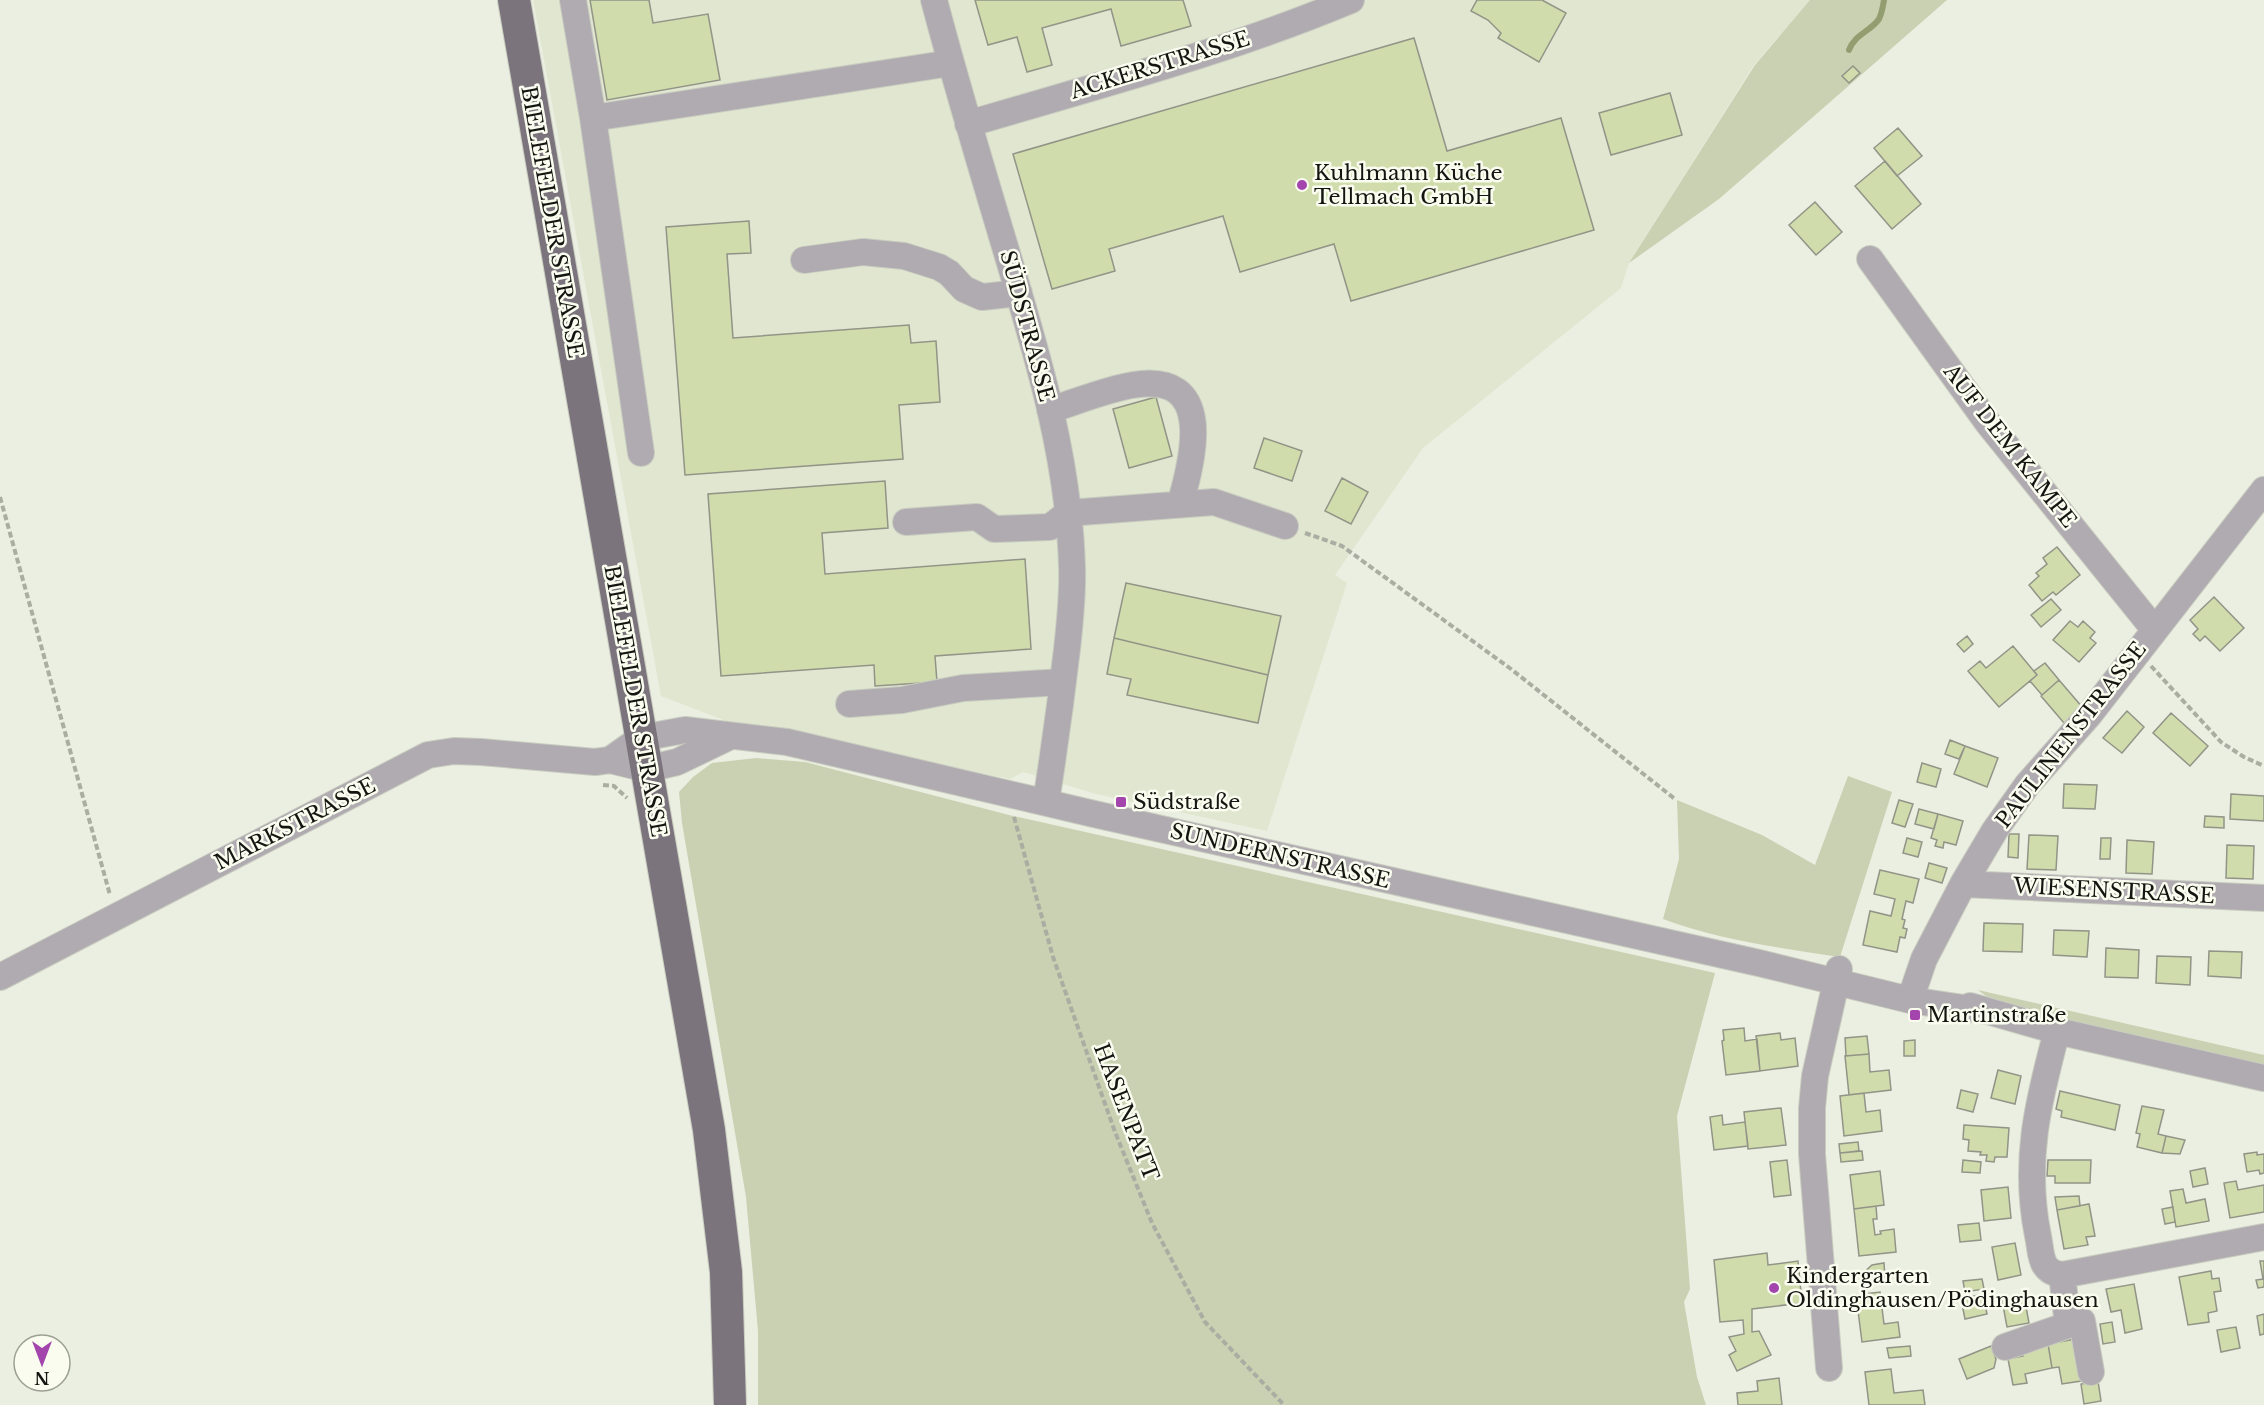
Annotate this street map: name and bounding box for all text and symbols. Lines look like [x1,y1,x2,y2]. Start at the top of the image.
street label: ACKERSTRASSE [1066,25,1253,105]
street label: BIELEFELDER STRASSE [515,84,589,360]
place label: Kuhlmann Küche Tellmach GmbH [1314,160,1503,210]
marker: Kuhlmann Küche Tellmach GmbH [1295,178,1309,192]
street label: SÜDSTRASSE [994,248,1060,404]
street label: AUF DEM KAMPE [1937,358,2082,533]
street label: BIELEFELDER STRASSE [598,563,672,839]
street label: PAULINENSTRASSE [1990,637,2152,833]
street label: MARKSTRASSE [210,772,380,876]
place label: Südstraße [1133,789,1240,815]
marker: Südstraße [1114,795,1128,809]
street label: SUNDERNSTRASSE [1168,818,1392,894]
street label: WIESENSTRASSE [2012,873,2215,909]
place label: Martinstraße [1927,1002,2067,1028]
marker: Martinstraße [1908,1008,1922,1022]
street label: HASENPATT [1088,1040,1164,1184]
place label: Kindergarten Oldinghausen/Pödinghausen [1786,1263,2099,1313]
marker: Kindergarten Oldinghausen/Pödinghausen [1767,1281,1781,1295]
north arrow [12,1333,72,1393]
text: N [34,1368,50,1388]

